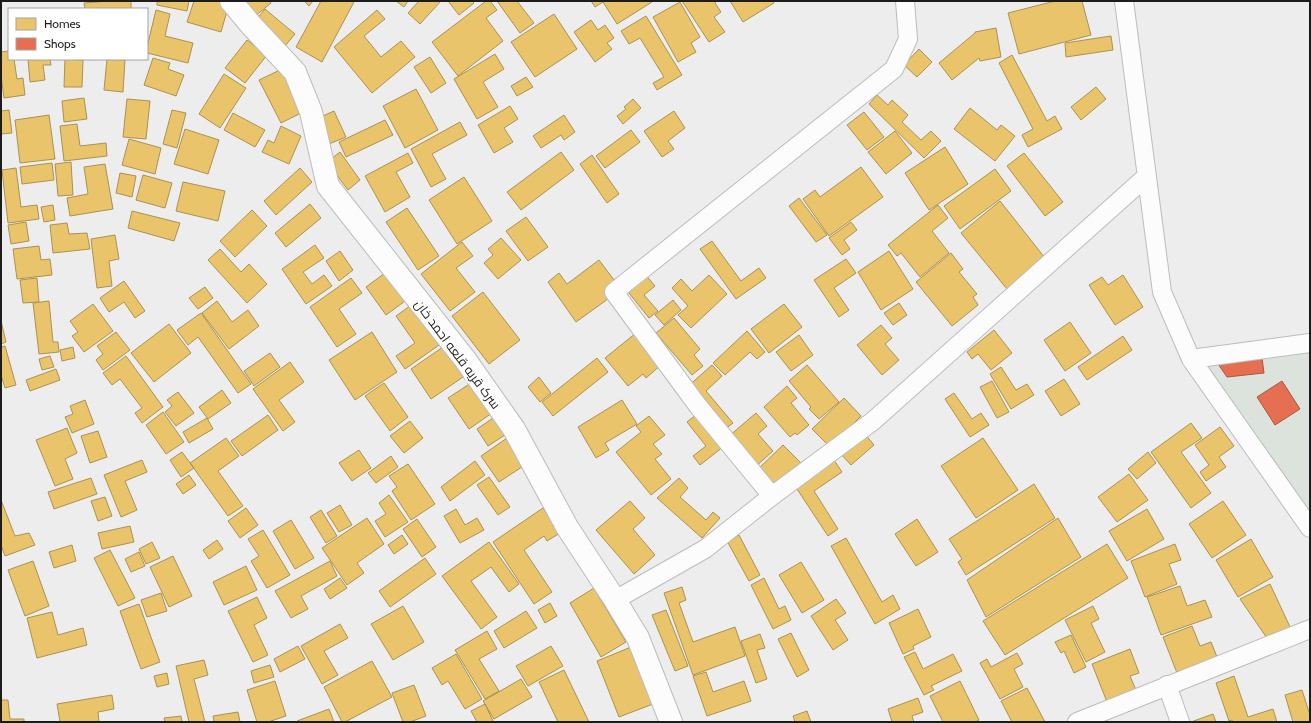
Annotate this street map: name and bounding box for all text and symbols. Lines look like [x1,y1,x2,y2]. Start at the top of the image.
legend [8,8,148,60]
text: Homes [44,16,81,31]
text: Shops [44,36,76,51]
street label: سرک قریه قلعه احمد خان [412,296,504,412]

